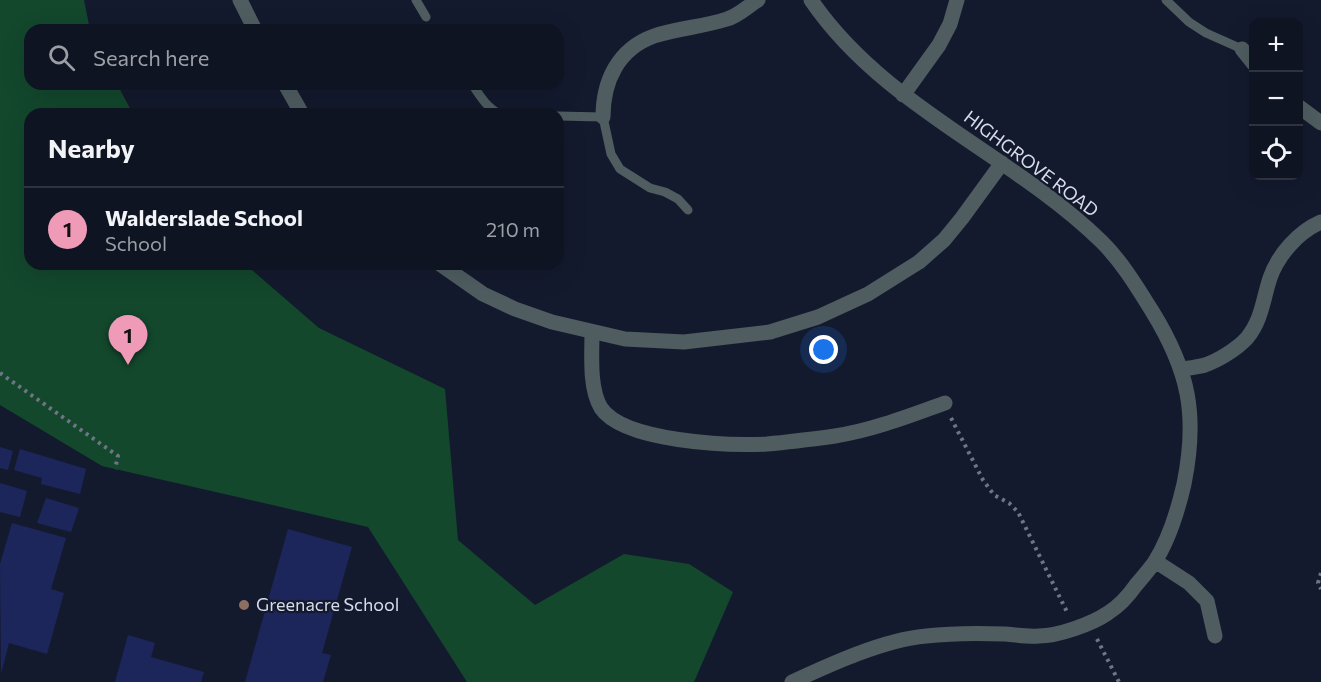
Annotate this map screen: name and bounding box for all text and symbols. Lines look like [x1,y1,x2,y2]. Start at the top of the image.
map controls [1249,18,1303,180]
button: + [1249,18,1303,72]
search box [24,24,564,90]
icon: search [45,41,78,74]
text: Search here [93,44,209,71]
button: − [1249,72,1303,126]
street label: HIGHGROVE ROAD [960,105,1103,221]
button: locate [1249,126,1303,180]
text: Nearby [48,132,135,163]
text: Walderslade School [105,204,303,231]
text: 1 [63,217,72,241]
text: 210 m [486,217,540,241]
text: School [105,231,167,255]
pin: 1 [108,316,148,365]
your location [809,335,838,364]
place label: Greenacre School [256,593,399,615]
marker: Greenacre School [237,598,251,612]

